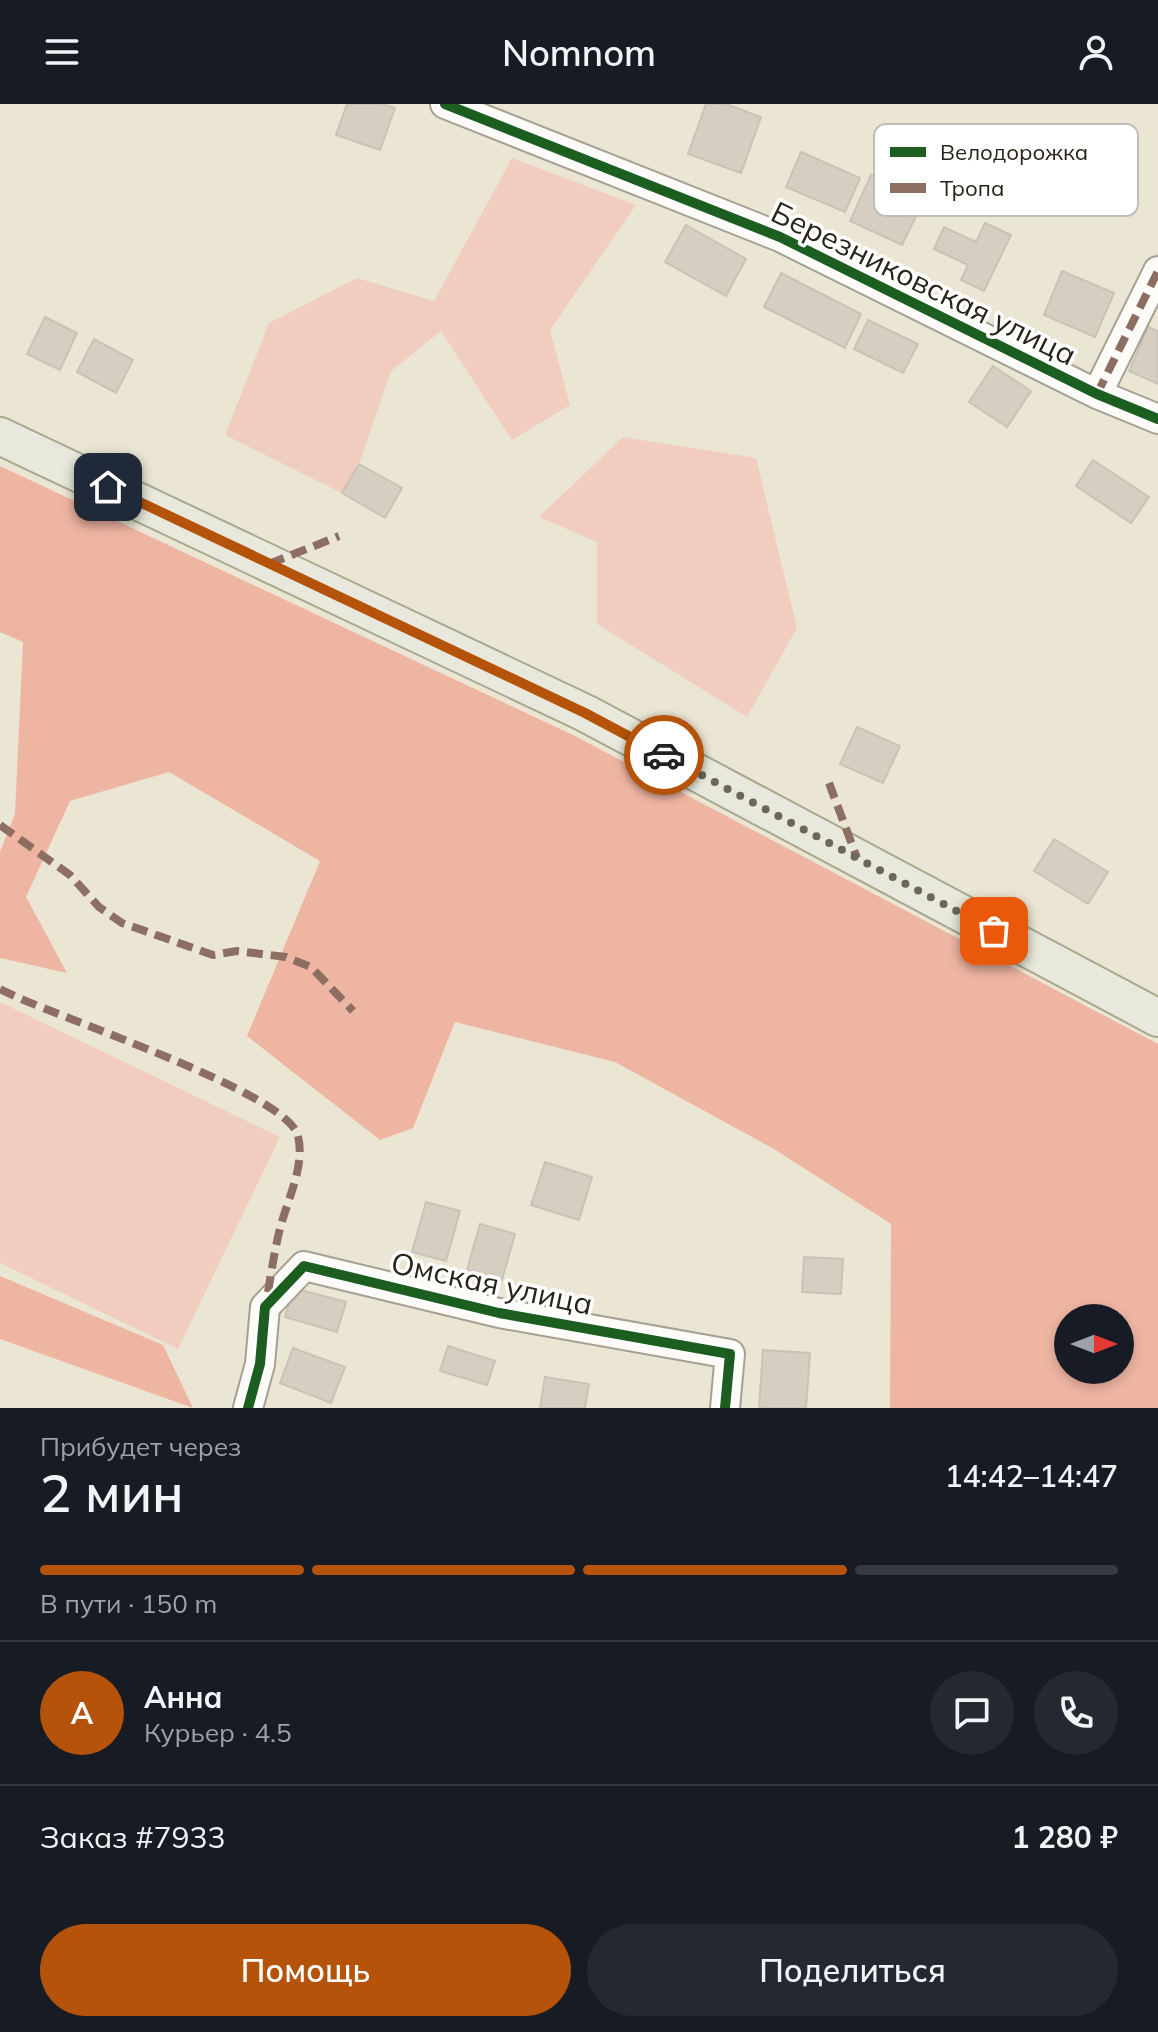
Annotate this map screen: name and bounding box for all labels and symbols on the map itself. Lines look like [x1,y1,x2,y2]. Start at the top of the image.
legend [874,124,1138,216]
text: Велодорожка [940,138,1088,166]
text: Тропа [940,174,1004,202]
street label: Березниковская улица [765,193,1083,373]
pin [74,453,142,521]
courier [624,715,704,795]
pin [960,897,1028,965]
street label: Омская улица [388,1243,596,1323]
north arrow [1054,1304,1134,1384]

